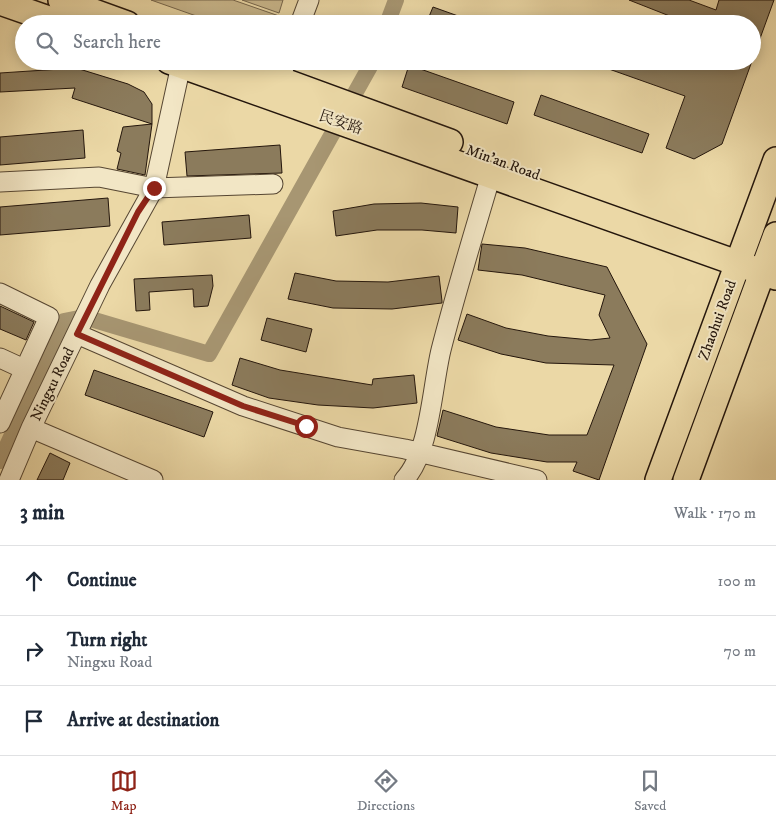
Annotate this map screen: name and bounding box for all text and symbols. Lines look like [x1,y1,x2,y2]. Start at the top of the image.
search box [15,15,761,70]
icon: search [33,29,61,57]
text: Search here [73,31,161,54]
street label: 民安路 [316,106,365,139]
street label: Min'an Road [463,140,543,185]
route end [143,177,166,200]
street label: Zhaohui Road [694,277,741,363]
street label: Ningxu Road [26,344,79,424]
route start [295,415,318,438]
text: 3 min [20,500,65,526]
text: Walk · 170 m [674,503,756,523]
icon: ahead [20,567,48,595]
text: Continue [67,569,137,592]
text: 100 m [718,571,756,591]
text: Turn right [67,629,147,652]
icon: right [20,637,48,665]
text: 70 m [724,641,756,661]
text: Ningxu Road [67,652,152,672]
icon: arrive [20,707,48,735]
text: Arrive at destination [67,709,219,732]
tab: Map [110,767,138,815]
tab: Directions [357,767,415,815]
tab: Saved [634,767,666,815]

